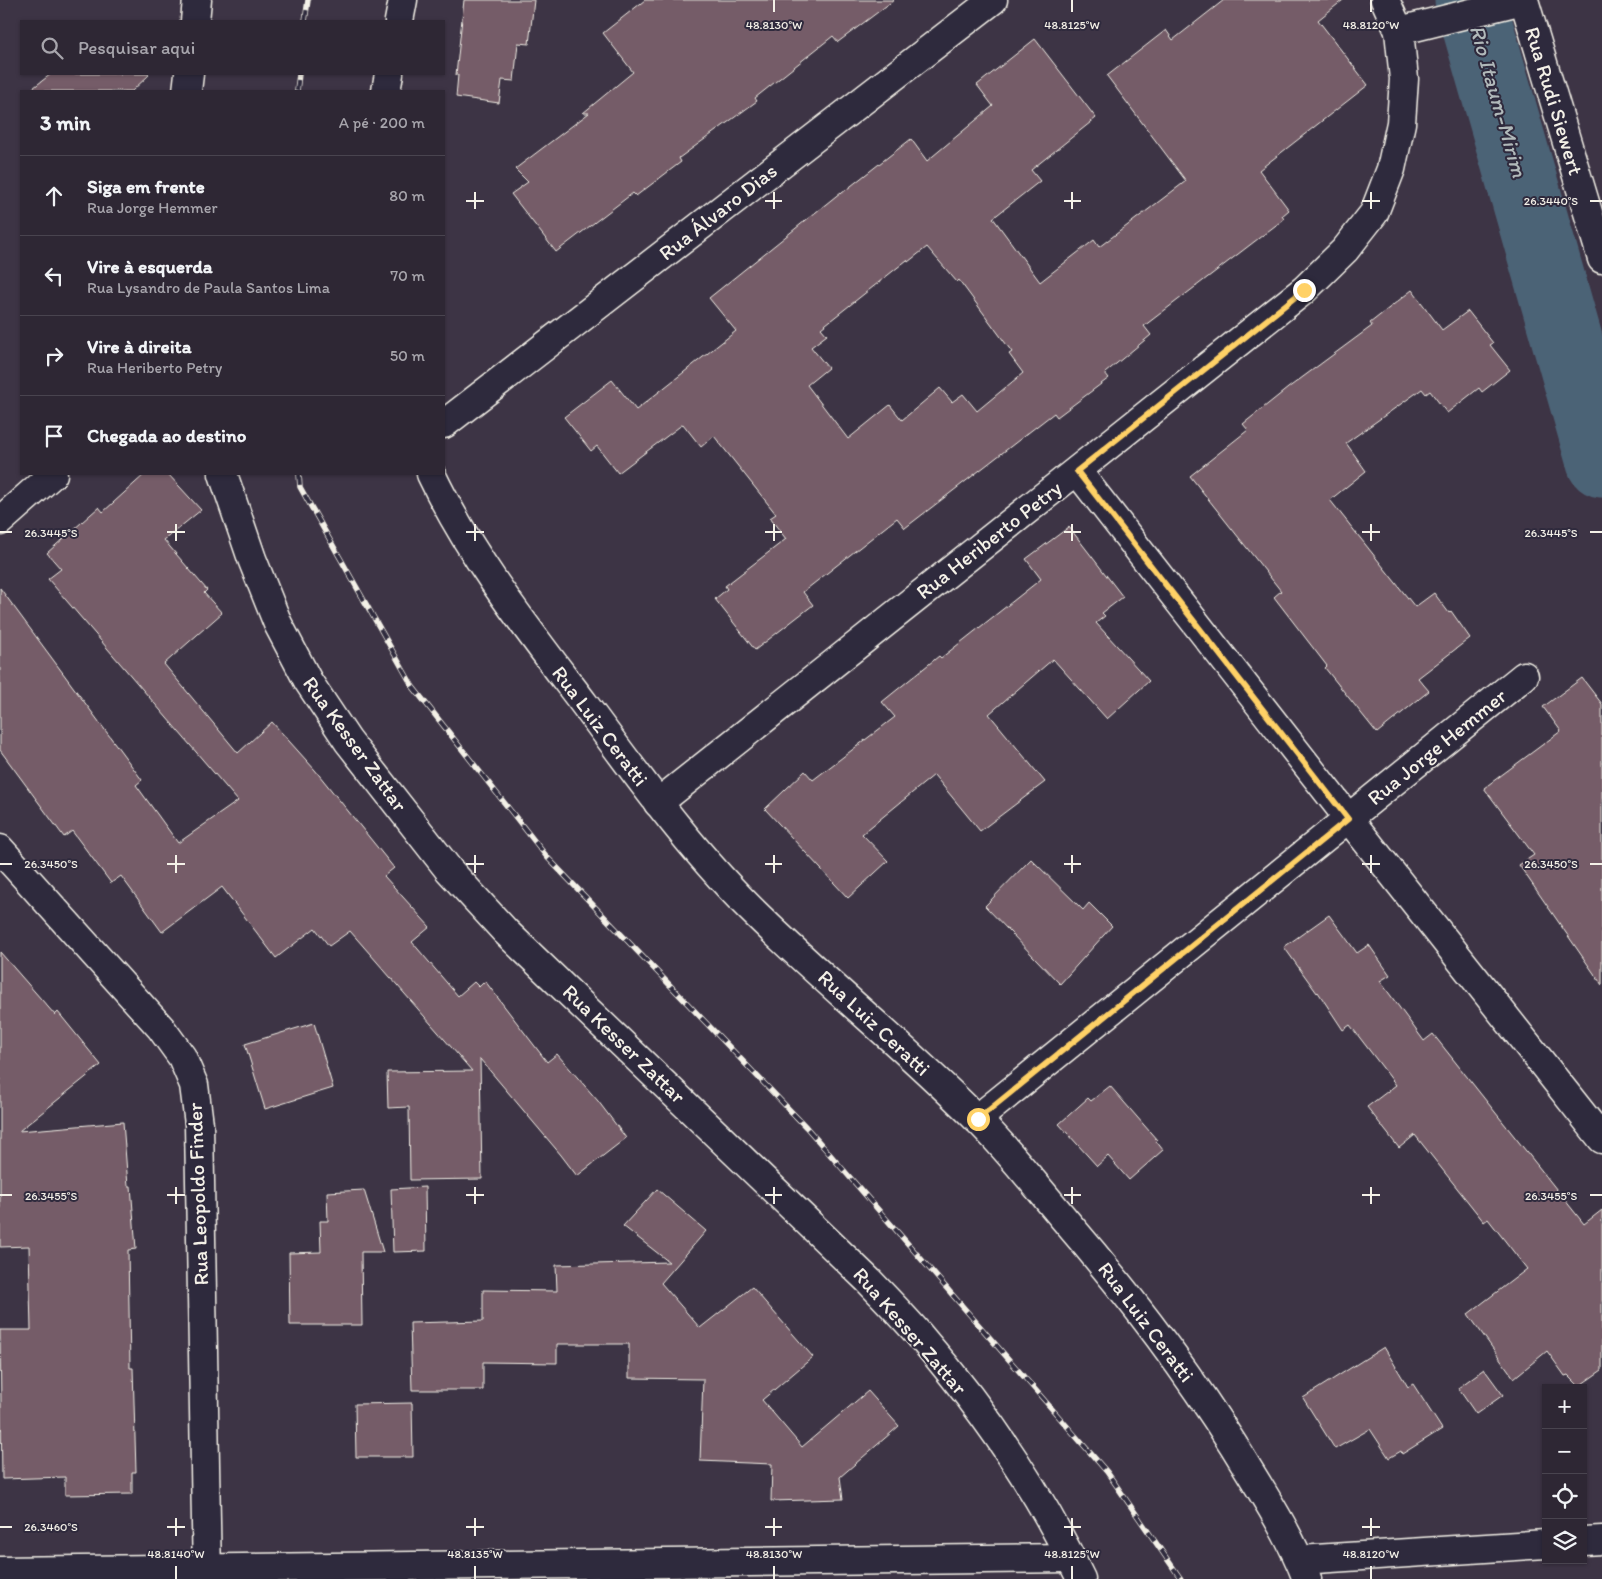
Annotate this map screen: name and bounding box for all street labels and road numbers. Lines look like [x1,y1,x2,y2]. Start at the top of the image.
street label: Rua Rudi Siewert [1520,24,1589,178]
street label: Rua Álvaro Dias [654,158,782,265]
street label: Rua Heriberto Petry [911,475,1067,604]
street label: Rua Luiz Ceratti [547,661,654,791]
street label: Rua Kesser Zattar [298,671,413,817]
street label: Rua Jorge Hemmer [1362,683,1511,810]
street label: Rua Luiz Ceratti [813,964,936,1081]
street label: Rua Kesser Zattar [558,979,691,1109]
street label: Rua Leopoldo Finder [182,1102,213,1286]
street label: Rua Luiz Ceratti [1093,1257,1200,1387]
street label: Rua Kesser Zattar [848,1262,973,1400]

